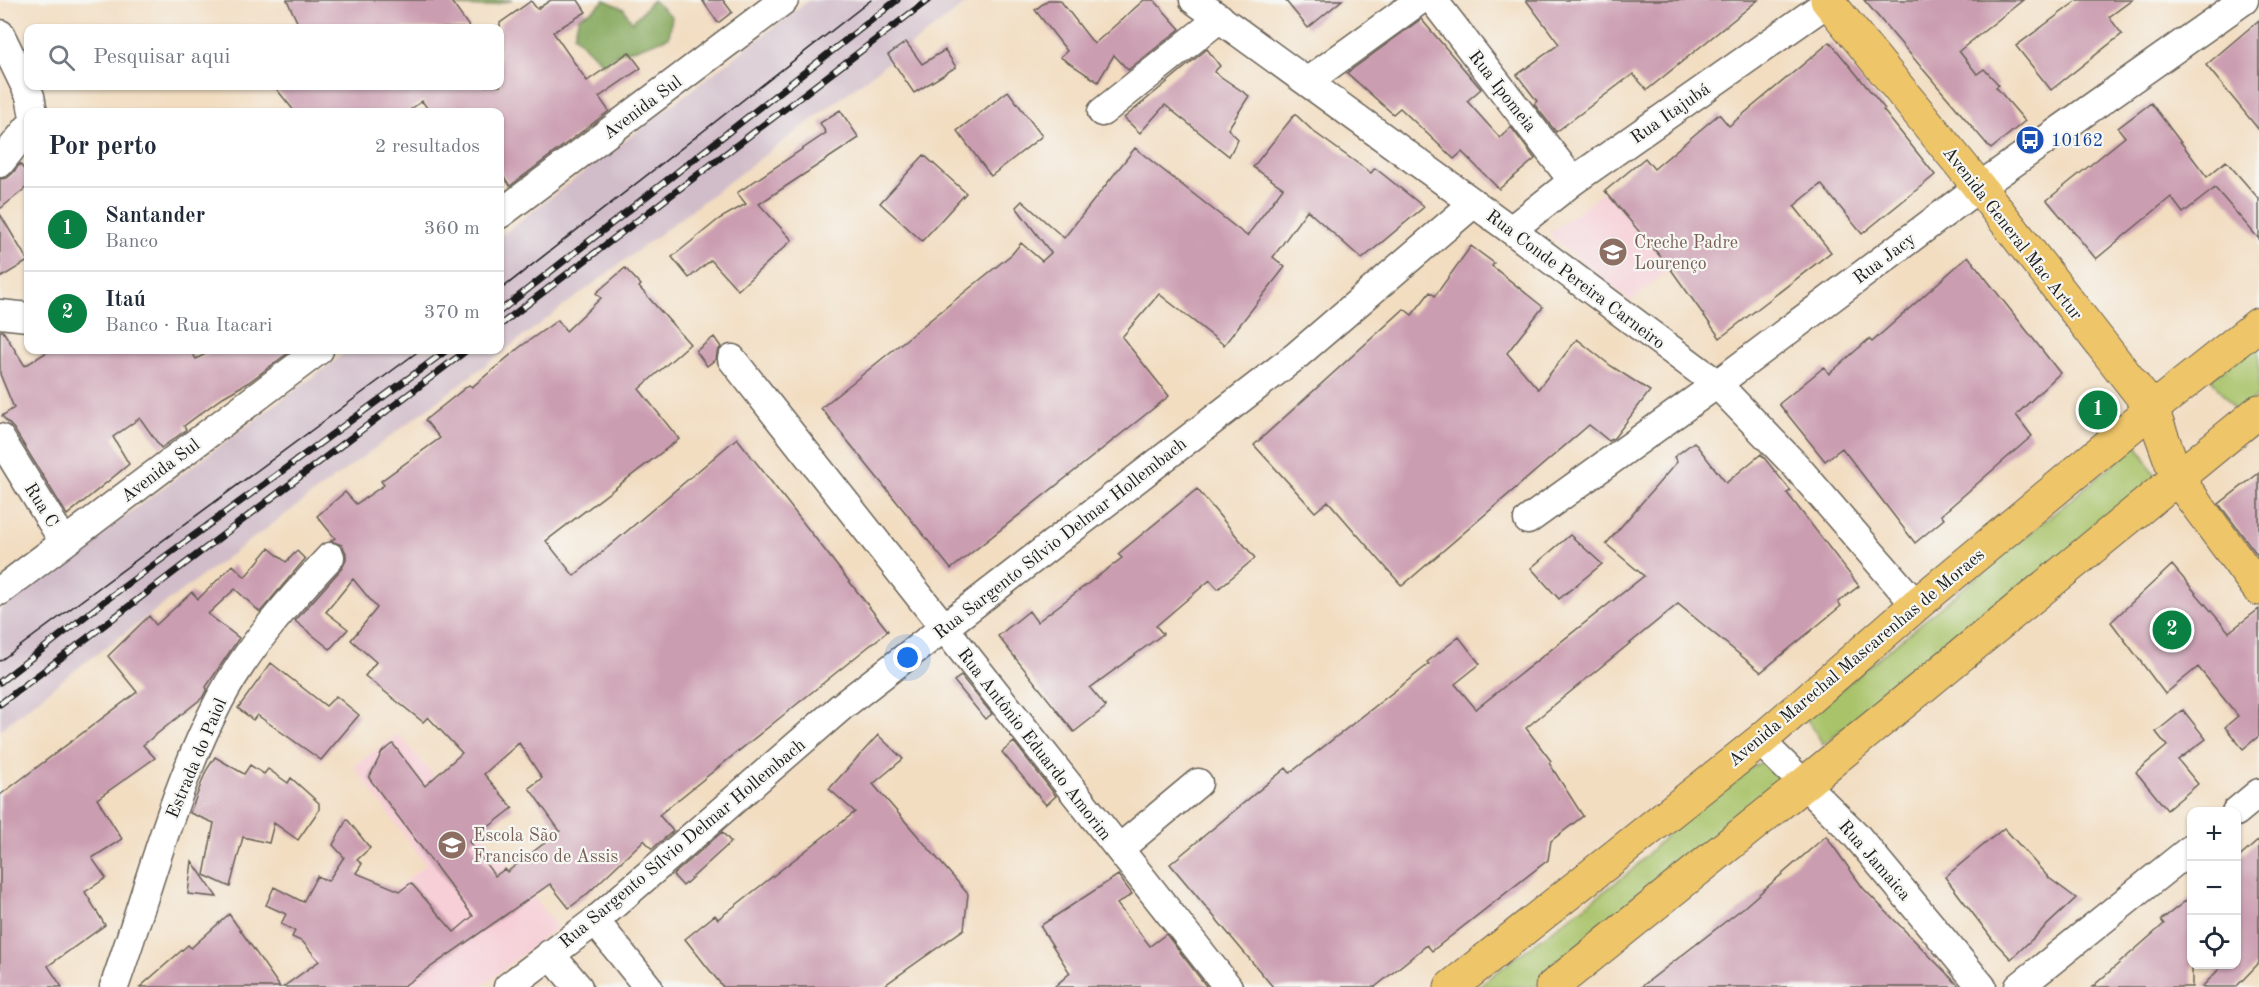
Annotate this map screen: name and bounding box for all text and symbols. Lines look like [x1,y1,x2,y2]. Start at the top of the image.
search box [24,24,504,90]
icon: search [45,41,78,74]
text: Pesquisar aqui [93,46,230,68]
street label: Rua Ipomeia [1465,47,1540,136]
street label: Avenida Sul [600,73,685,143]
street label: Rua Itajubá [1628,80,1714,148]
bus stop icon: 10162 [2014,124,2046,156]
place label: 10162 [2051,132,2103,150]
text: Por perto [48,134,157,160]
text: 2 resultados [375,137,480,157]
street label: Avenida General Mac Artur [1939,144,2086,324]
text: Santander [105,205,205,227]
street label: Rua Conde Pereira Carneiro [1483,207,1668,353]
text: 1 [62,219,73,239]
text: 360 m [424,219,480,239]
street label: Rua Jacy [1850,230,1919,288]
text: Banco [105,232,158,252]
place label: Creche Padre Lourenço [1634,234,1738,273]
school or university icon: Creche Padre Lourenço [1597,236,1629,268]
text: Itaú [105,289,146,311]
text: 2 [62,303,73,323]
text: 370 m [424,303,480,323]
text: Banco · Rua Itacari [105,316,272,336]
pin: 1 [2078,388,2118,432]
street label: Rua Sargento Sílvio Delmar Hollembach [931,435,1190,643]
street label: Avenida Sul [118,436,203,506]
street label: Rua C [21,480,62,531]
street label: Avenida Marechal Mascarenhas de Moraes [1725,545,1988,770]
pin: 2 [2152,608,2192,652]
your location [893,643,922,672]
street label: Rua Antônio Eduardo Amorim [954,645,1115,844]
street label: Estrada do Paiol [164,696,230,821]
street label: Rua Sargento Sílvio Delmar Hollembach [556,735,809,952]
map controls [2187,807,2241,969]
button: + [2187,807,2241,861]
street label: Rua Jamaica [1835,817,1914,904]
place label: Escola São Francisco de Assis [473,827,618,866]
school or university icon: Escola São Francisco de Assis [436,829,468,861]
button: − [2187,861,2241,915]
button: locate [2187,915,2241,969]

